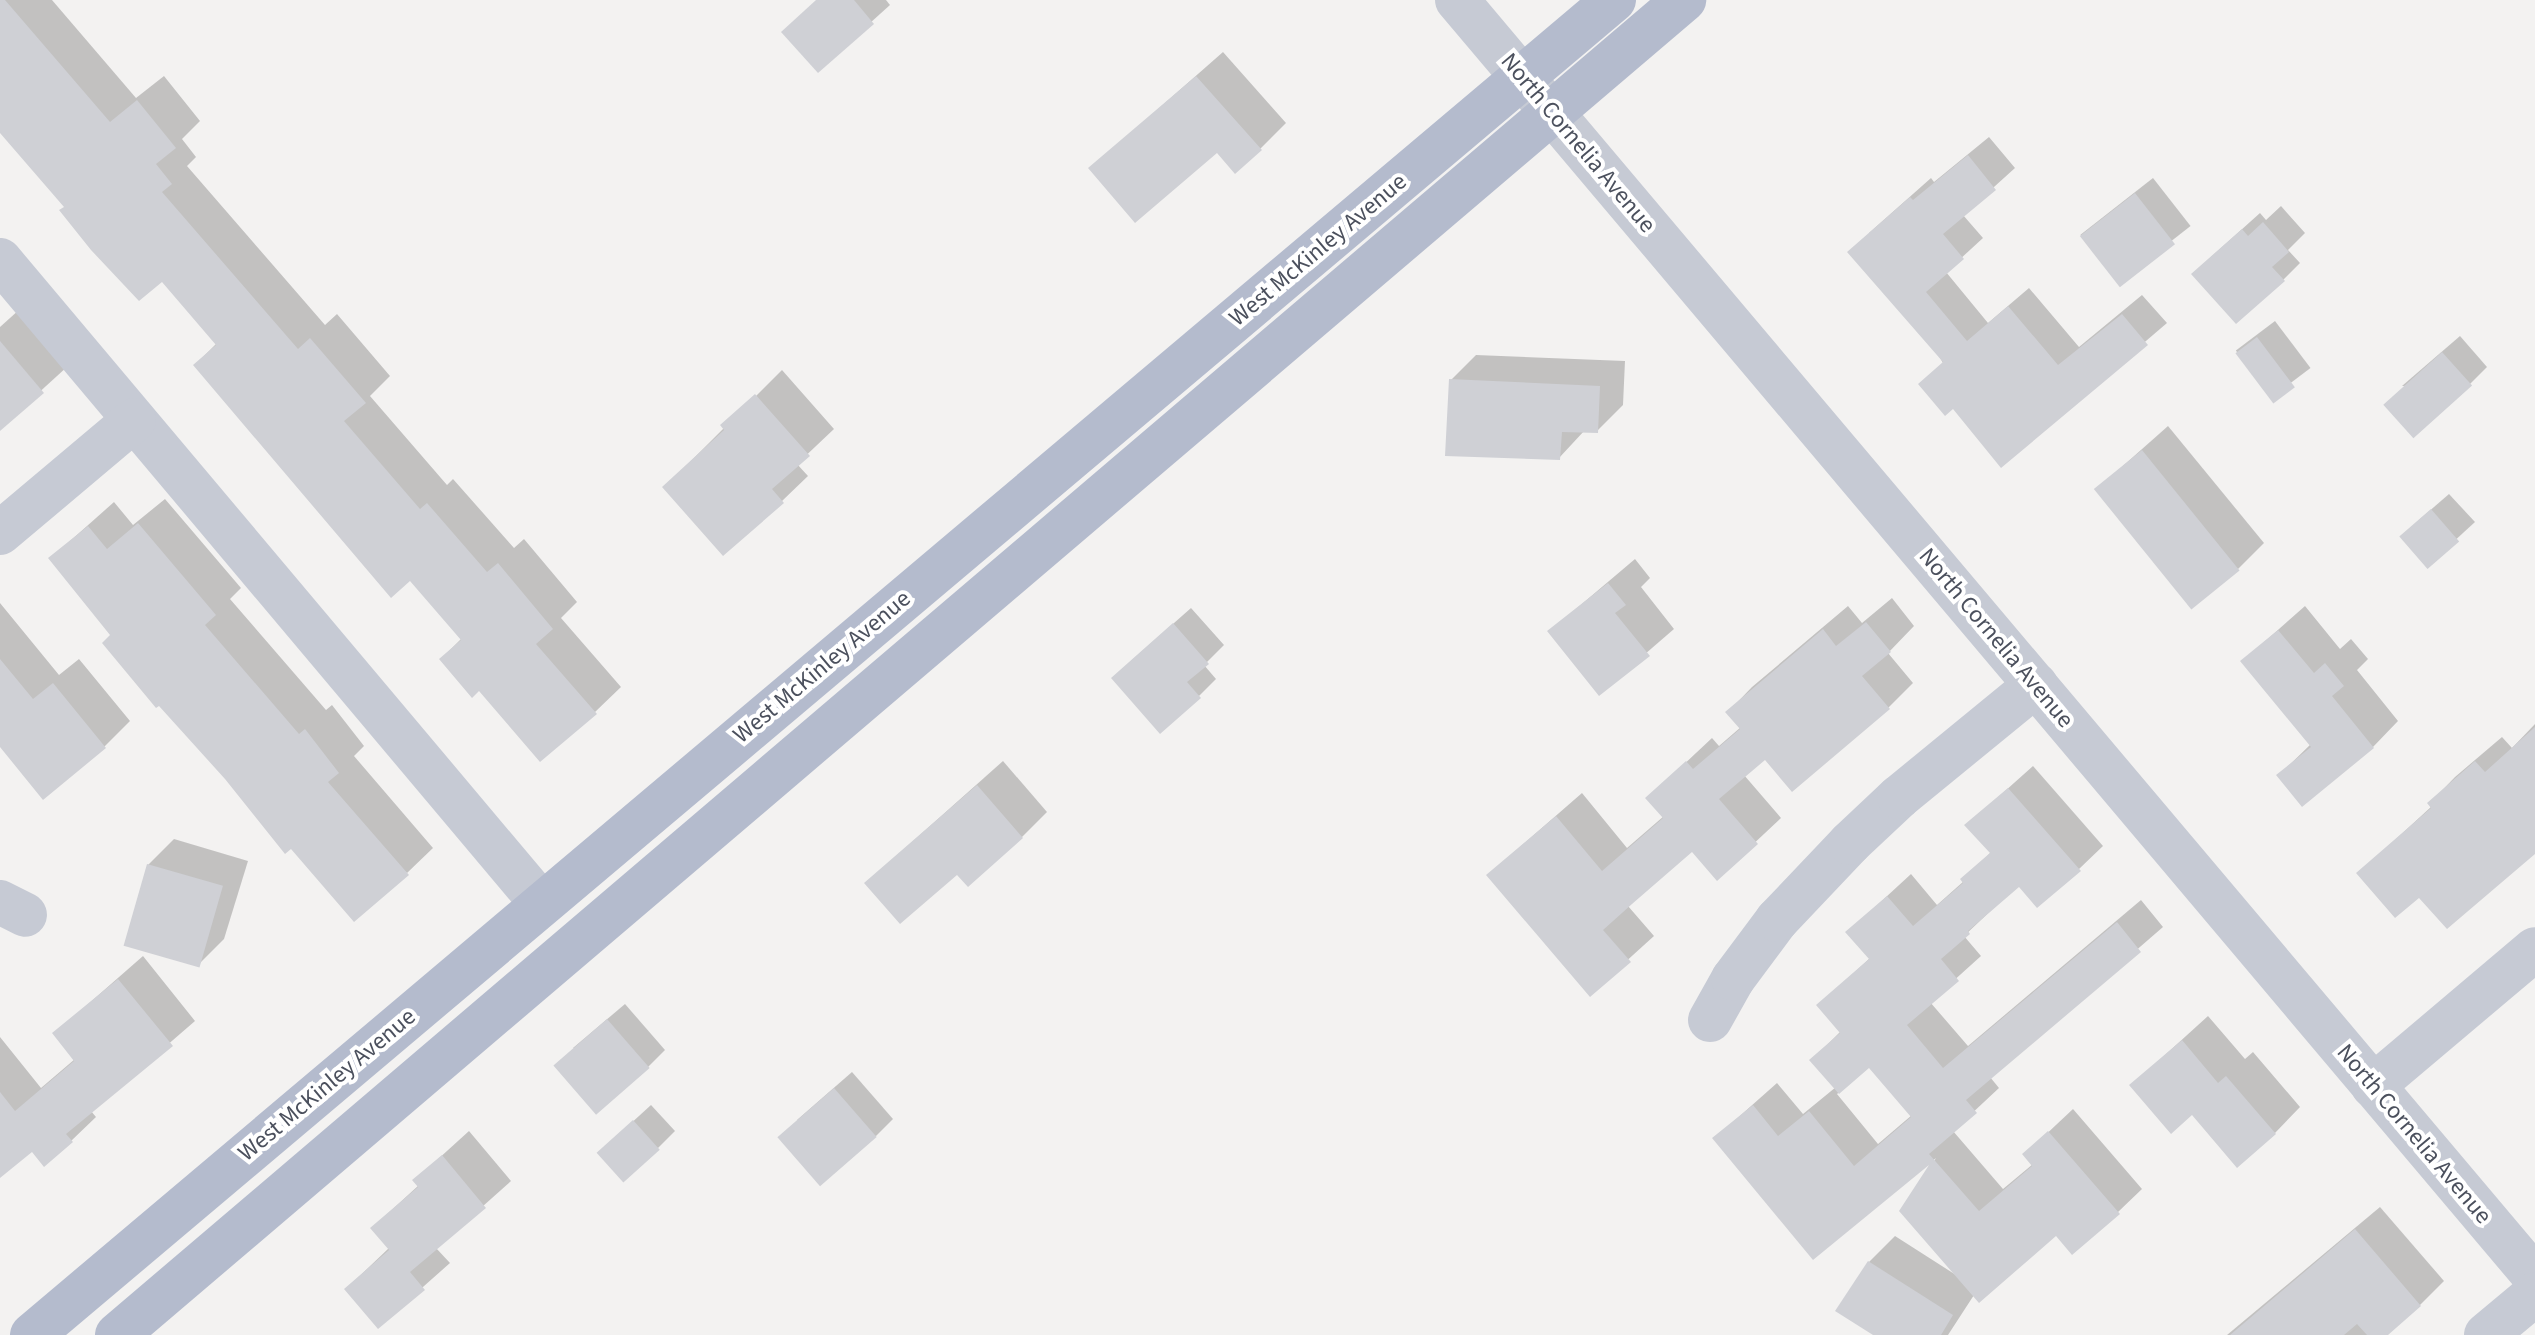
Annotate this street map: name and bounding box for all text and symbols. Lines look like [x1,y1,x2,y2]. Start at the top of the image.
street label: North Cornelia Avenue [1494,47,1662,239]
street label: West McKinley Avenue [1223,167,1413,333]
street label: North Cornelia Avenue [1912,542,2080,734]
street label: West McKinley Avenue [727,584,917,750]
street label: West McKinley Avenue [232,1002,422,1168]
street label: North Cornelia Avenue [2330,1038,2498,1230]

